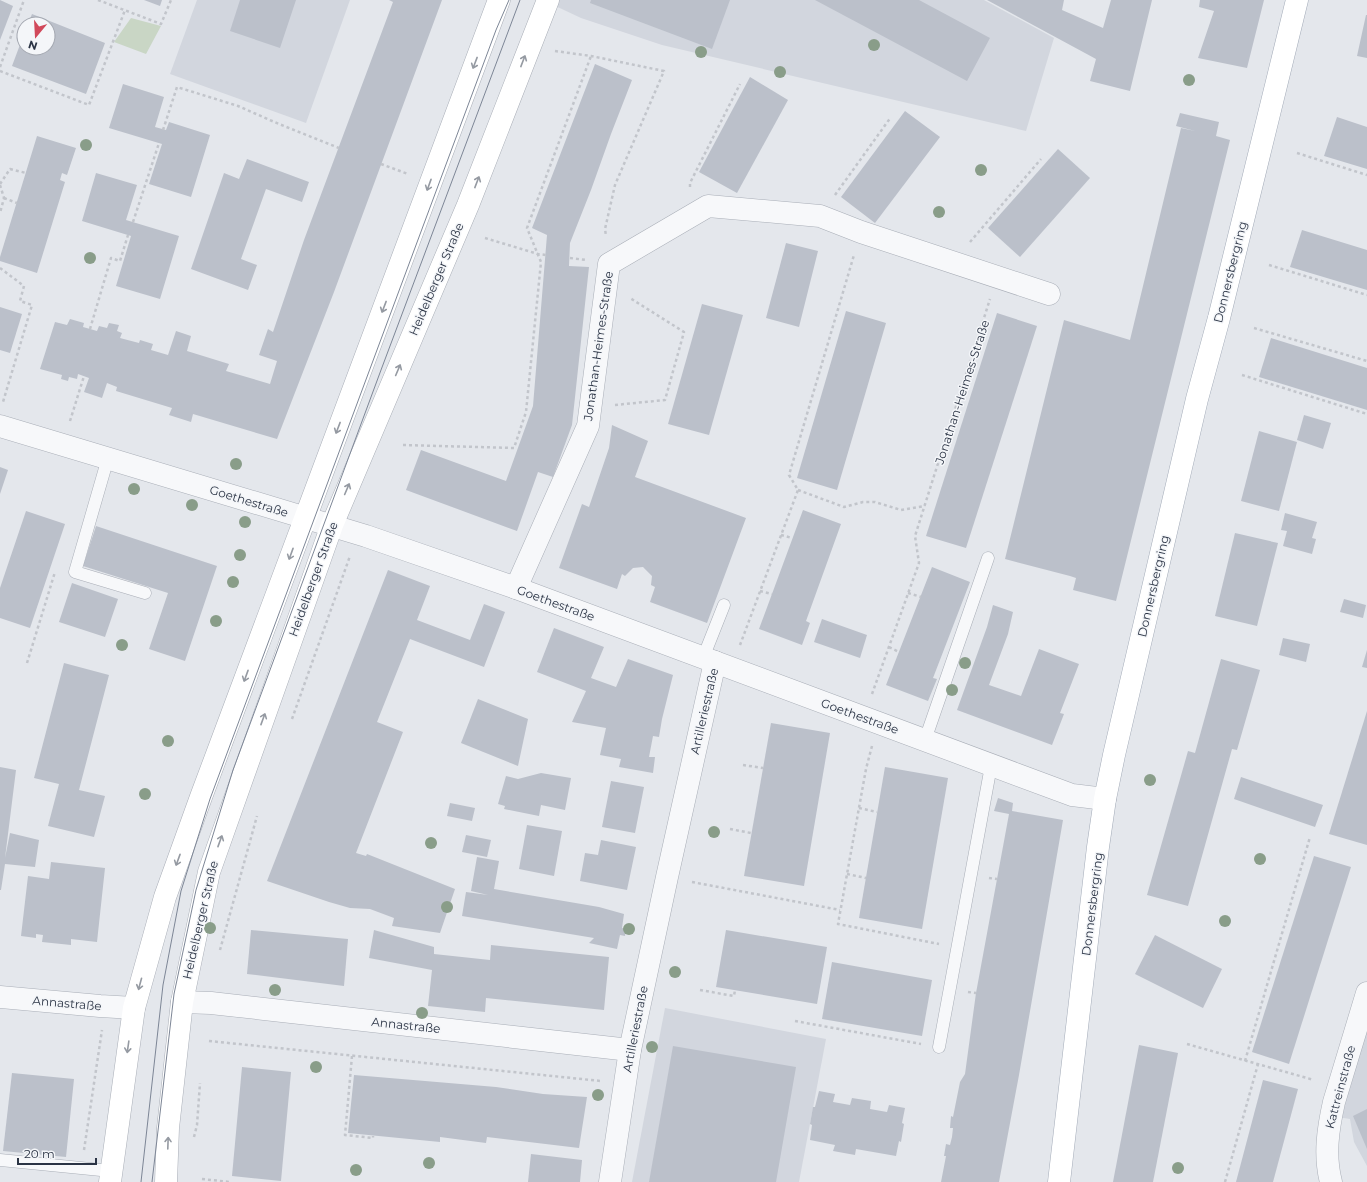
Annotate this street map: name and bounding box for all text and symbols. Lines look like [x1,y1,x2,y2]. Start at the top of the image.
north arrow [16,16,56,56]
text: N [27,37,39,54]
one-way arrow [520,55,528,67]
one-way arrow [470,57,478,69]
one-way arrow [473,177,481,189]
one-way arrow [425,179,433,191]
street label: Heidelberger Straße [405,220,467,338]
street label: Donnersbergring [1210,220,1250,324]
street label: Jonathan-Heimes-Straße [580,270,616,423]
one-way arrow [379,300,387,312]
street label: Jonathan-Heimes-Straße [931,318,992,467]
one-way arrow [394,364,402,376]
one-way arrow [334,422,341,435]
street label: Goethestraße [208,482,290,520]
one-way arrow [344,484,351,496]
street label: Heidelberger Straße [285,519,341,639]
street label: Donnersbergring [1134,534,1172,638]
one-way arrow [287,548,294,561]
street label: Goethestraße [515,582,597,624]
street label: Artilleriestraße [687,666,721,756]
one-way arrow [241,670,249,682]
street label: Goethestraße [819,695,901,737]
one-way arrow [260,713,267,726]
one-way arrow [216,836,224,848]
street label: Donnersbergring [1078,851,1106,957]
one-way arrow [174,853,181,866]
street label: Heidelberger Straße [179,859,221,981]
one-way arrow [136,977,144,990]
street label: Artilleriestraße [619,984,651,1074]
street label: Annastraße [32,993,102,1013]
street label: Annastraße [371,1014,441,1036]
one-way arrow [124,1040,132,1053]
street label: Kattreinstraße [1322,1044,1358,1130]
one-way arrow [164,1137,171,1150]
scale bar [18,1140,96,1166]
text: 20 m [24,1146,55,1161]

